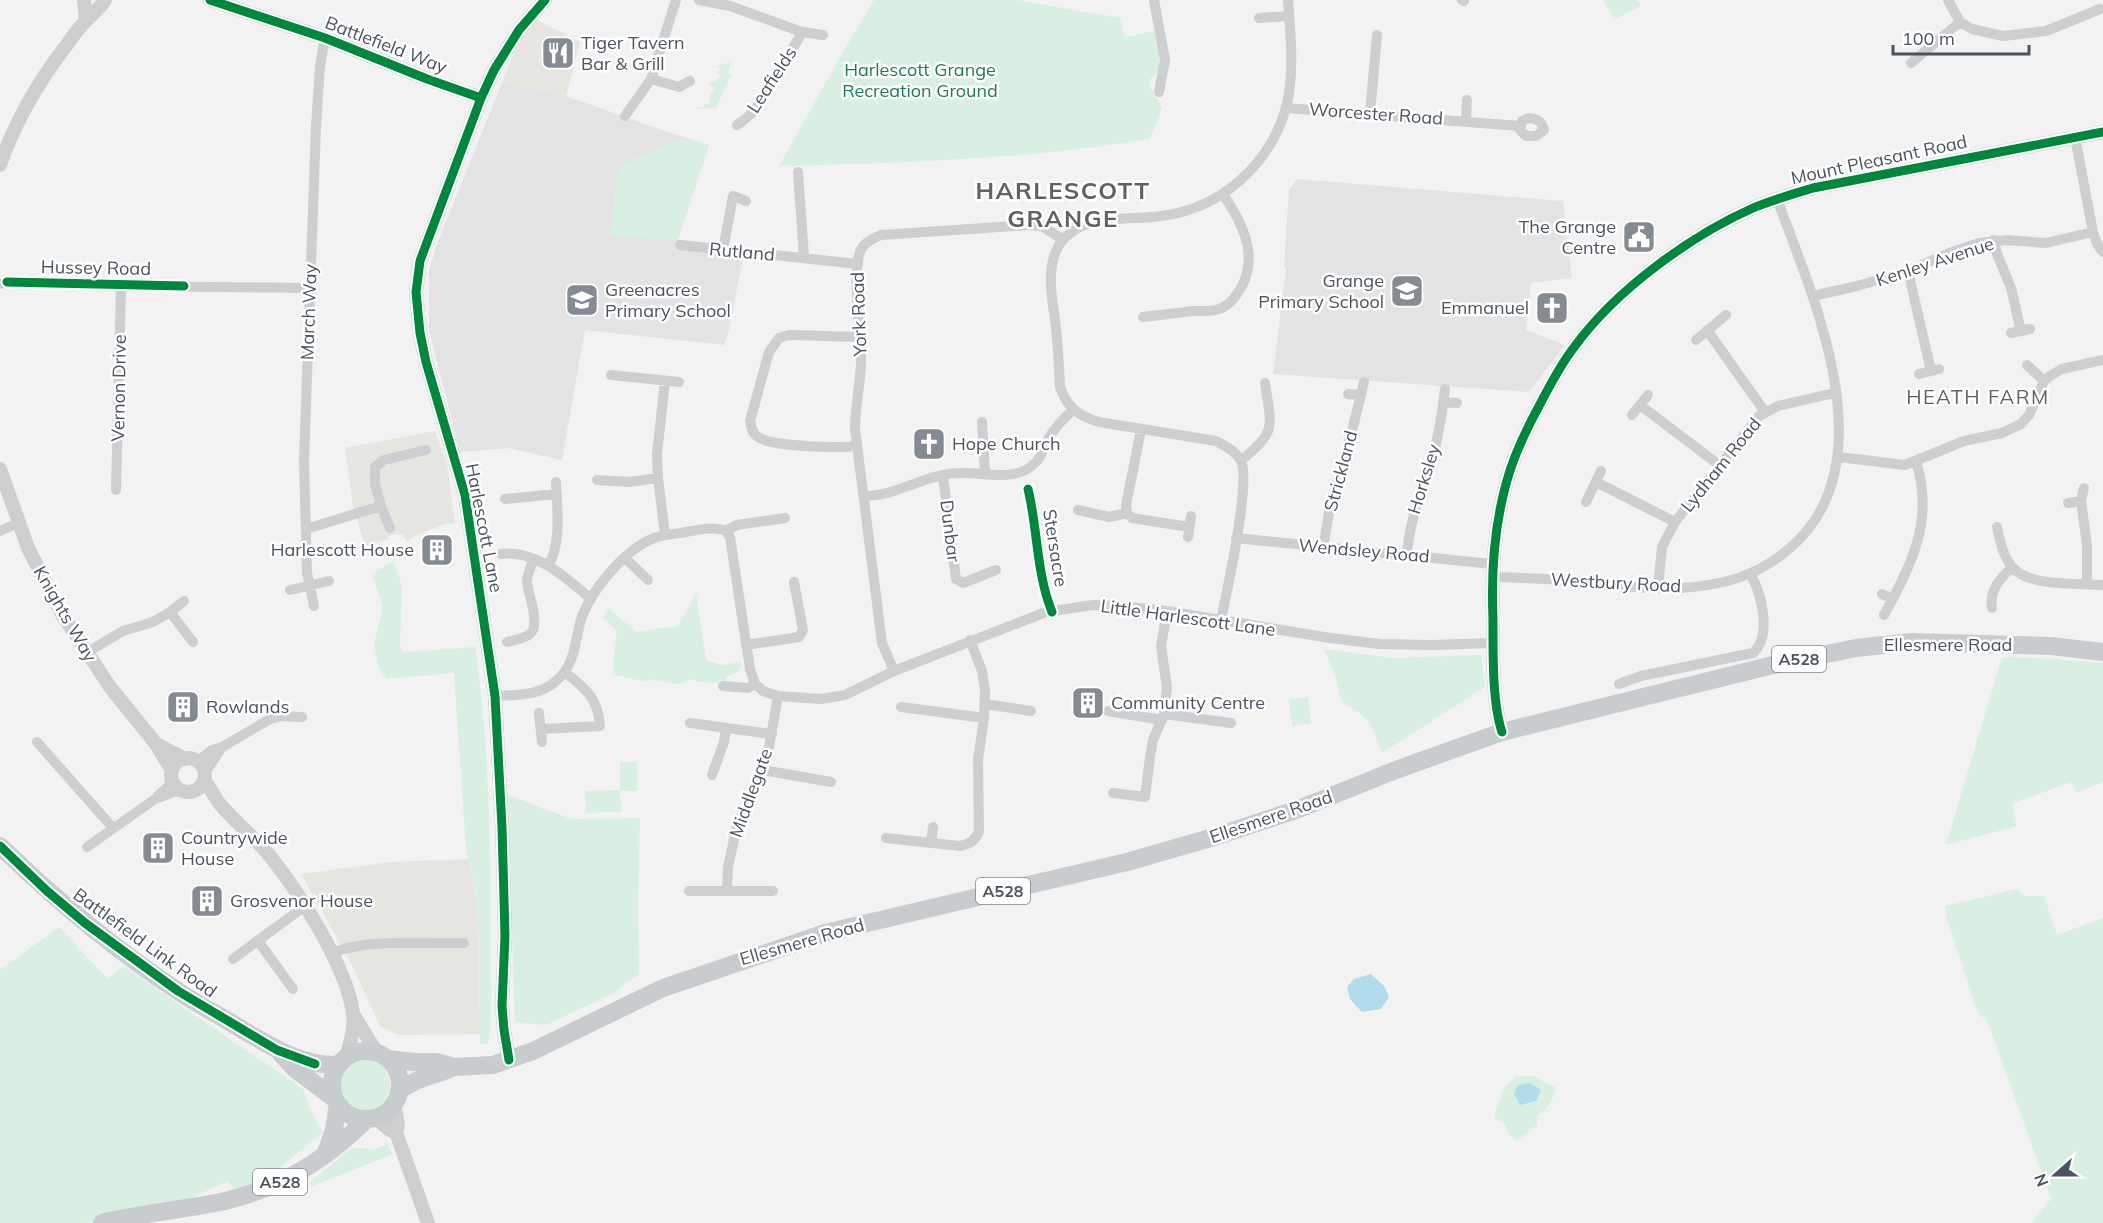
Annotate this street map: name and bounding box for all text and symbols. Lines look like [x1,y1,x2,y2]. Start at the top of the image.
street label: Battlefield Way [322,11,451,78]
scale bar [1893,18,2030,56]
text: 100 m [1902,27,1955,50]
place label: Tiger Tavern Bar & Grill [581,31,685,75]
restaurant icon: Tiger Tavern Bar & Grill [540,35,576,71]
street label: Leafields [742,42,802,117]
park label: Harlescott Grange Recreation Ground [842,58,998,102]
street label: Worcester Road [1308,97,1444,130]
street label: Mount Pleasant Road [1789,130,1969,189]
district label: HARLESCOTT GRANGE [975,175,1151,233]
place label: The Grange Centre [1518,215,1616,259]
public building icon: The Grange Centre [1621,219,1657,255]
street label: Kenley Avenue [1873,232,1997,291]
street label: Rutland [708,237,776,266]
street label: Hussey Road [41,255,151,280]
street label: March Way [295,263,322,360]
place label: Grange Primary School [1258,269,1384,313]
street label: York Road [846,271,872,358]
school or university icon: Grange Primary School [1389,273,1425,309]
place label: Greenacres Primary School [605,278,731,322]
school or university icon: Greenacres Primary School [564,282,600,318]
church icon: Emmanuel [1534,290,1570,326]
place label: Emmanuel [1441,296,1529,319]
street label: Vernon Drive [106,334,131,442]
district label: HEATH FARM [1906,384,2050,409]
street label: Lydham Road [1675,413,1766,517]
church icon: Hope Church [911,426,947,462]
street label: Strickland [1319,428,1362,514]
place label: Hope Church [952,432,1060,455]
street label: Horksley [1402,441,1445,517]
street label: Harlescott Lane [461,461,508,594]
street label: Dunbar [935,499,966,564]
street label: Stersacre [1038,507,1073,588]
building icon: Harlescott House [419,532,455,568]
street label: Wendsley Road [1298,533,1430,568]
place label: Harlescott House [271,538,414,561]
street label: Knights Way [29,562,102,666]
street label: Westbury Road [1550,568,1682,597]
street label: Little Harlescott Lane [1099,594,1277,641]
street label: Ellesmere Road [1884,633,2012,656]
road number: A528 [1772,646,1826,672]
building icon: Community Centre [1070,685,1106,721]
building icon: Rowlands [165,689,201,725]
place label: Community Centre [1111,691,1265,714]
place label: Rowlands [206,695,289,718]
street label: Middlegate [724,745,777,840]
street label: Ellesmere Road [1206,785,1335,848]
place label: Countrywide House [181,826,288,870]
building icon: Countrywide House [140,830,176,866]
road number: A528 [976,878,1030,904]
street label: Battlefield Link Road [69,883,222,1002]
building icon: Grosvenor House [189,883,225,919]
place label: Grosvenor House [230,889,373,912]
street label: Ellesmere Road [737,913,867,970]
north arrow [2025,1145,2085,1205]
road number: A528 [253,1169,307,1195]
text: N [2029,1171,2052,1190]

